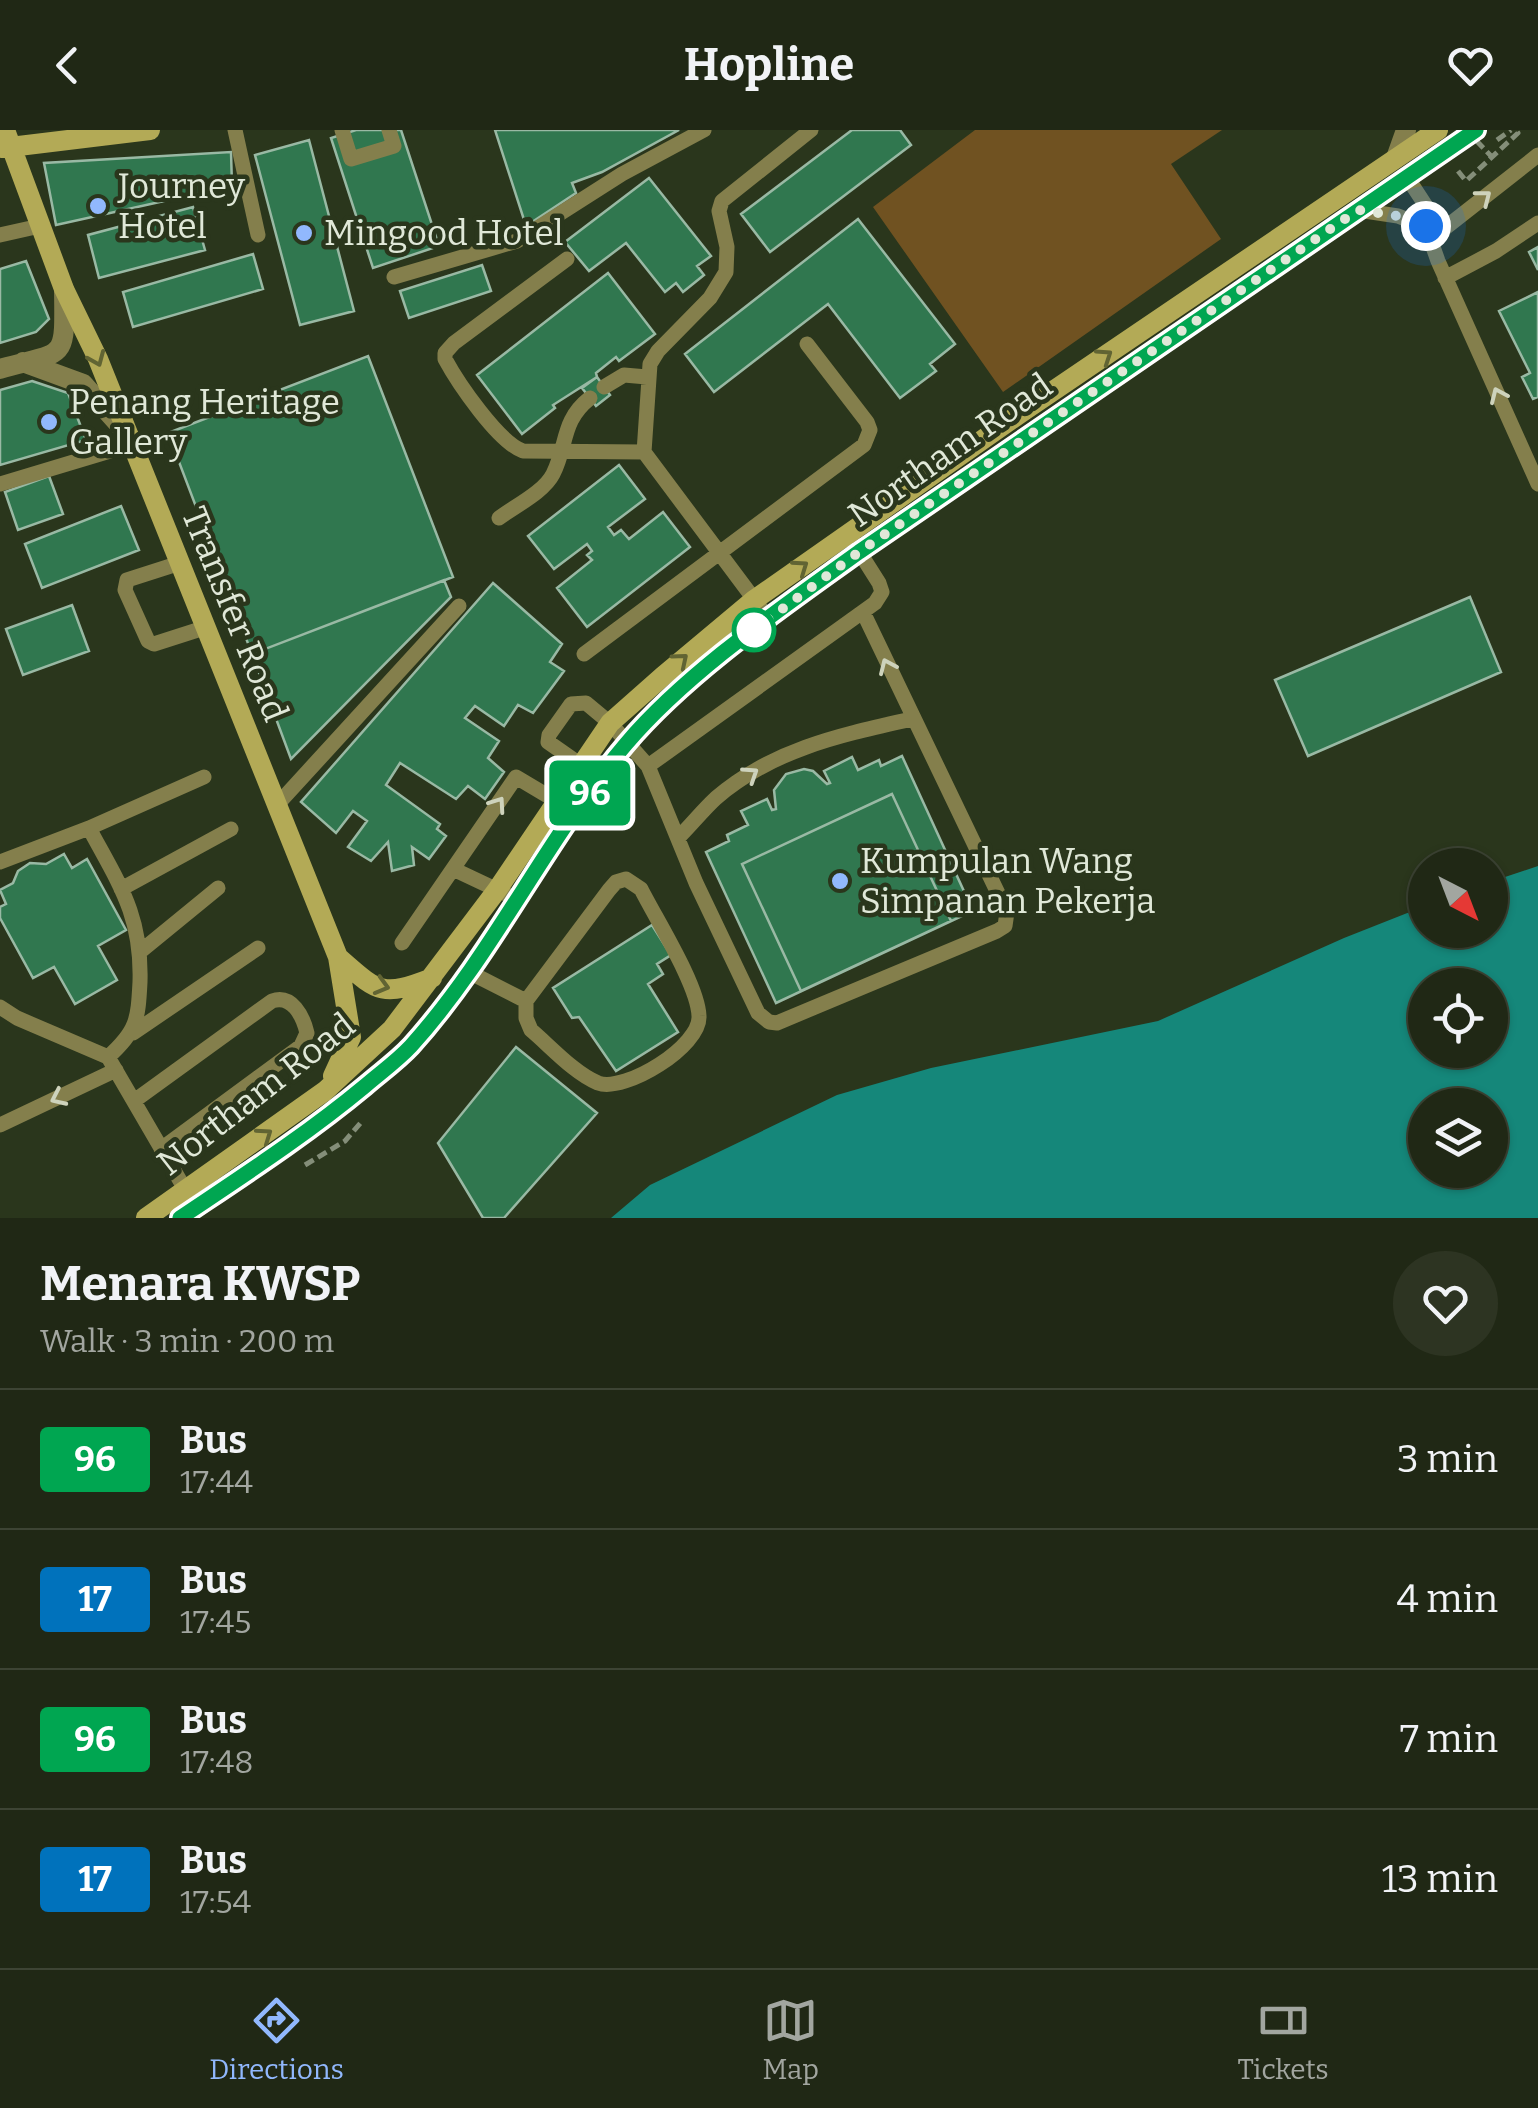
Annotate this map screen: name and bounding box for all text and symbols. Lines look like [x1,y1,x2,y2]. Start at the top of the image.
icon: back [40,38,95,93]
text: Hopline [684,38,854,92]
icon: heart [1443,38,1498,93]
place label: Journey Hotel [117,165,245,247]
one-way arrow [1473,192,1491,209]
marker: Journey Hotel [87,195,109,217]
your location [1401,201,1451,251]
place label: Mingood Hotel [324,212,564,254]
marker: Mingood Hotel [293,222,315,244]
one-way arrow [85,349,105,367]
one-way arrow [1094,350,1113,368]
street label: Northam Road [840,364,1060,536]
place label: Penang Heritage Gallery [69,381,340,463]
one-way arrow [1490,387,1510,405]
marker: Penang Heritage Gallery [38,411,60,433]
street label: Transfer Road [173,501,297,727]
one-way arrow [790,561,808,579]
unlabelled marker [733,609,775,651]
one-way arrow [670,654,688,672]
one-way arrow [880,658,900,676]
line badge: 96 [545,760,635,826]
one-way arrow [741,768,759,787]
text: 96 [569,772,611,814]
one-way arrow [486,796,504,815]
place label: Kumpulan Wang Simpanan Pekerja [860,840,1156,922]
north arrow [1408,848,1508,948]
map controls [1408,848,1508,1188]
marker: Kumpulan Wang Simpanan Pekerja [829,870,851,892]
button: locate [1408,968,1508,1068]
one-way arrow [373,974,390,995]
street label: Northam Road [149,1004,363,1184]
one-way arrow [50,1085,68,1105]
button: layers [1408,1088,1508,1188]
one-way arrow [254,1129,273,1148]
button: heart [1393,1251,1498,1356]
text: Menara KWSP [40,1255,361,1313]
text: Walk · 3 min · 200 m [40,1322,334,1360]
text: Bus [180,1417,247,1463]
text: 3 min [1397,1436,1498,1482]
text: 96 [74,1438,116,1480]
text: 17:44 [180,1463,253,1501]
text: Bus [180,1557,247,1603]
text: 4 min [1397,1576,1498,1622]
text: 17 [78,1578,112,1620]
text: 17:45 [180,1603,251,1641]
text: Bus [180,1697,247,1743]
text: 7 min [1400,1716,1498,1762]
text: 96 [74,1718,116,1760]
text: 17:48 [180,1743,253,1781]
text: Bus [180,1837,247,1883]
text: 13 min [1382,1856,1498,1902]
text: 17 [78,1858,112,1900]
text: 17:54 [180,1883,251,1921]
tab: Directions [209,1993,344,2086]
tab: Map [762,1993,819,2086]
tab: Tickets [1237,1993,1329,2086]

